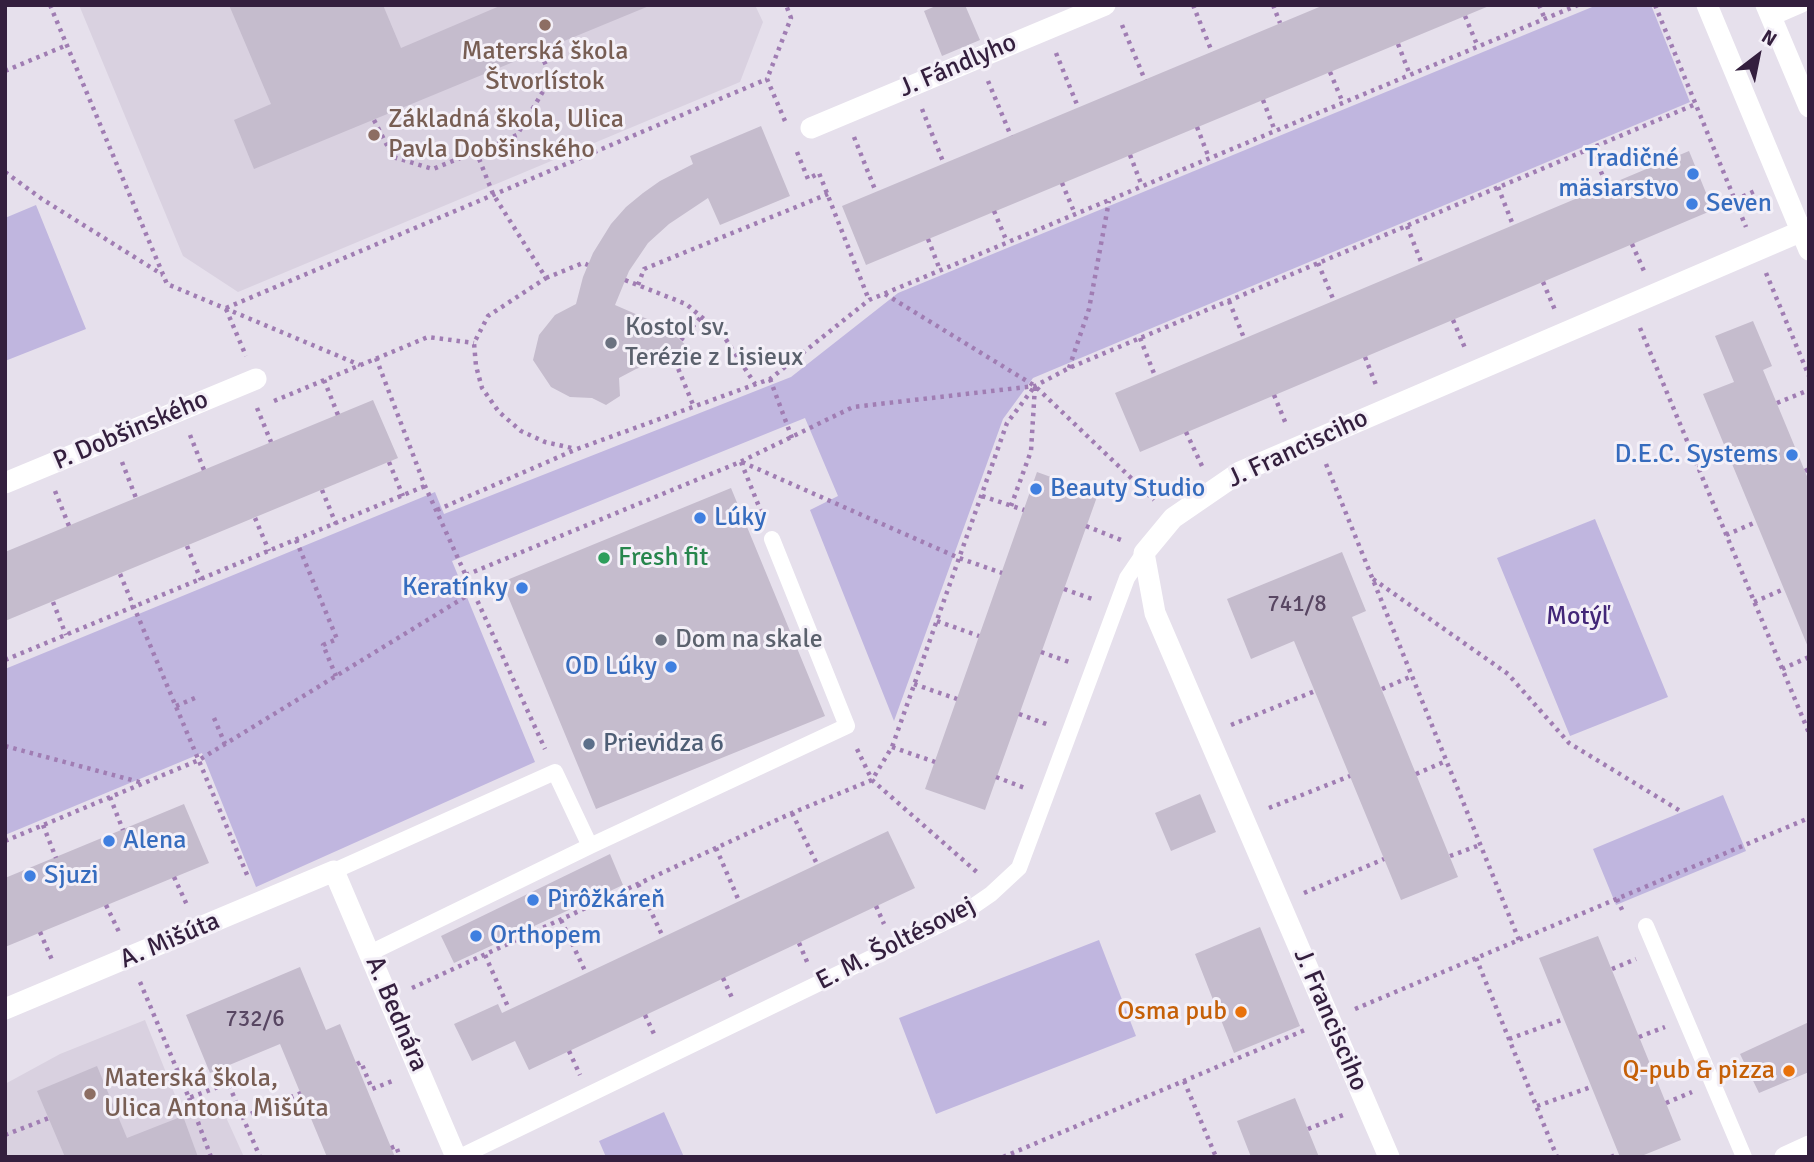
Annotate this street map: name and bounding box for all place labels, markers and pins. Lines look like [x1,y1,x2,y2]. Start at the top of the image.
marker: Materská škola Štvorlístok [537,17,553,33]
place label: Materská škola Štvorlístok [462,36,628,98]
place label: Základná škola, Ulica Pavla Dobšinského [388,104,624,166]
marker: Základná škola, Ulica Pavla Dobšinského [366,127,382,143]
place label: Tradičné mäsiarstvo [1558,143,1679,204]
marker: Tradičné mäsiarstvo [1685,166,1701,182]
place label: Seven [1706,188,1772,220]
marker: Seven [1684,196,1700,212]
place label: Kostol sv. Terézie z Lisieux [625,312,803,374]
marker: Kostol sv. Terézie z Lisieux [603,335,619,351]
place label: D.E.C. Systems [1615,439,1778,471]
marker: D.E.C. Systems [1784,447,1800,463]
place label: Beauty Studio [1050,473,1205,505]
marker: Beauty Studio [1028,481,1044,497]
place label: Lúky [714,502,766,534]
marker: Lúky [692,510,708,526]
place label: Fresh fit [618,542,708,574]
marker: Fresh fit [596,550,612,566]
place label: Keratínky [402,572,508,604]
marker: Keratínky [514,580,530,596]
place label: Dom na skale [675,624,823,656]
marker: Dom na skale [653,632,669,648]
place label: OD Lúky [565,651,657,683]
marker: OD Lúky [663,659,679,675]
place label: Prievidza 6 [603,728,724,760]
marker: Prievidza 6 [581,736,597,752]
place label: Alena [123,825,186,857]
marker: Alena [101,833,117,849]
place label: Sjuzi [44,860,99,892]
marker: Sjuzi [22,868,38,884]
place label: Pirôžkáreň [547,884,665,916]
marker: Pirôžkáreň [525,892,541,908]
place label: Orthopem [490,920,602,952]
marker: Orthopem [468,928,484,944]
place label: Osma pub [1117,996,1227,1028]
marker: Osma pub [1233,1004,1249,1020]
place label: Q-pub & pizza [1622,1055,1775,1087]
place label: Materská škola, Ulica Antona Mišúta [104,1063,329,1124]
marker: Q-pub & pizza [1781,1063,1797,1079]
marker: Materská škola, Ulica Antona Mišúta [82,1086,98,1102]

